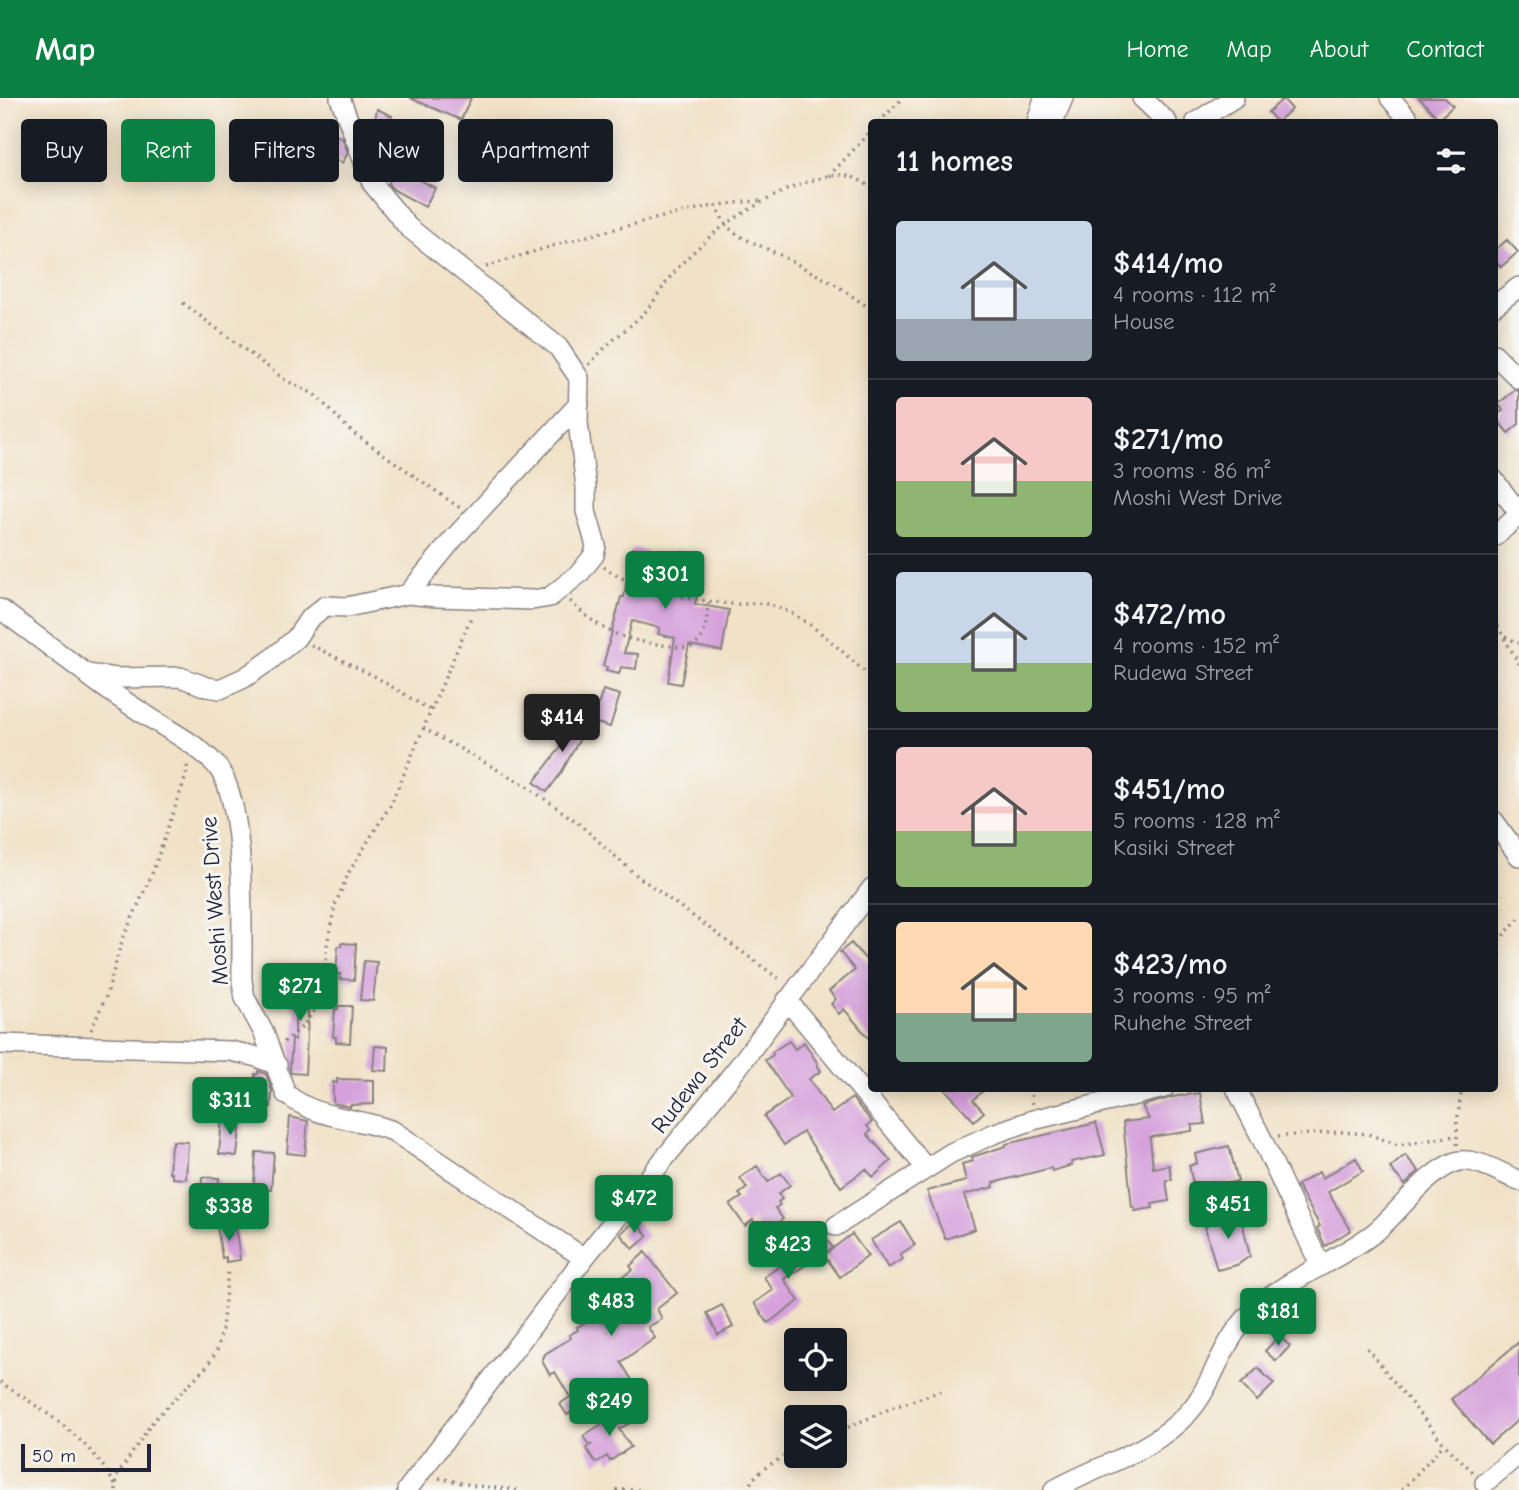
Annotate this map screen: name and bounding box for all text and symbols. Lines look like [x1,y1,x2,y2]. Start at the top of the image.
text: Map [35,30,96,68]
text: Home [1127,35,1188,63]
text: Map [1226,35,1272,63]
text: About [1310,35,1368,63]
text: Contact [1406,35,1484,63]
chip: Buy [21,119,107,182]
chip: Rent [121,119,215,182]
chip: Filters [229,119,339,182]
chip: New [353,119,444,182]
chip: Apartment [458,119,613,182]
icon: filters [1432,142,1470,180]
text: 11 homes [896,144,1013,179]
text: $414/mo [1113,246,1223,281]
icon: home [952,249,1036,333]
text: 4 rooms · 112 m² [1113,281,1276,308]
text: House [1113,308,1175,335]
text: $271/mo [1113,422,1224,457]
icon: home [952,425,1036,509]
text: 3 rooms · 86 m² [1113,457,1270,484]
text: Moshi West Drive [1113,484,1282,511]
pin: $301 [624,552,706,611]
text: $301 [641,560,689,587]
text: $472/mo [1113,597,1226,632]
icon: home [952,600,1036,684]
text: 4 rooms · 152 m² [1113,632,1279,659]
text: Rudewa Street [1113,659,1253,686]
pin: $414 [521,694,603,754]
text: $414 [540,703,584,730]
text: $451/mo [1113,772,1225,807]
icon: home [952,775,1036,859]
text: 5 rooms · 128 m² [1113,807,1280,834]
street label: Moshi West Drive [195,816,234,986]
text: Kasiki Street [1113,834,1234,861]
text: $423/mo [1113,947,1227,982]
icon: home [952,950,1036,1034]
pin: $271 [259,964,341,1023]
text: $271 [278,972,322,999]
text: 3 rooms · 95 m² [1113,982,1271,1009]
text: Ruhehe Street [1113,1009,1251,1036]
street label: Rudewa Street [646,1011,754,1139]
pin: $311 [189,1077,271,1137]
text: $311 [208,1086,252,1113]
pin: $472 [593,1176,675,1235]
pin: $451 [1187,1182,1269,1241]
pin: $338 [188,1184,270,1243]
text: $472 [611,1184,657,1211]
text: $451 [1205,1190,1251,1217]
text: $338 [205,1192,253,1219]
pin: $423 [747,1222,829,1281]
text: $423 [764,1230,812,1257]
pin: $483 [570,1278,652,1338]
text: $483 [587,1287,635,1314]
pin: $181 [1237,1288,1319,1348]
text: $181 [1256,1297,1300,1324]
map controls [784,1328,847,1468]
button: locate [784,1328,847,1391]
pin: $249 [568,1378,650,1438]
text: $249 [585,1387,633,1414]
button: layers [784,1405,847,1468]
scale bar [21,1441,150,1473]
text: 50 m [32,1445,76,1467]

